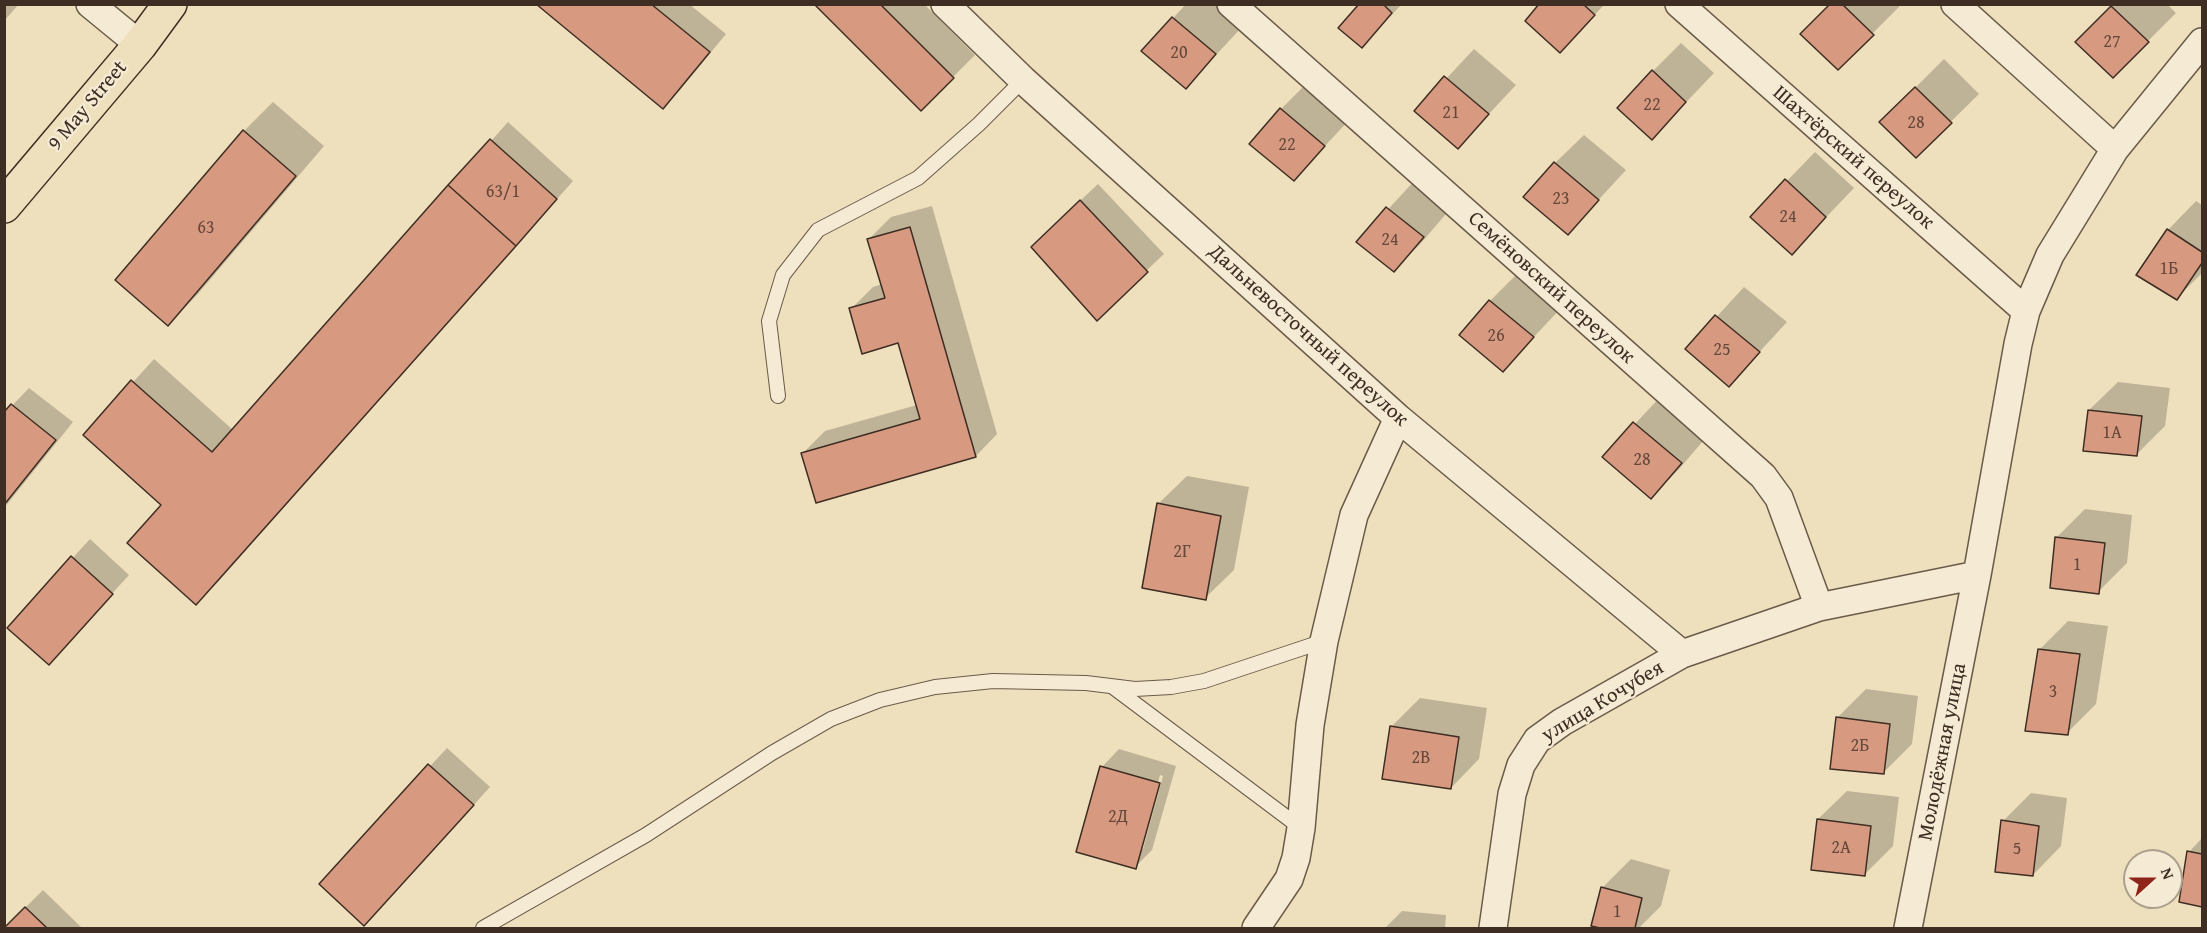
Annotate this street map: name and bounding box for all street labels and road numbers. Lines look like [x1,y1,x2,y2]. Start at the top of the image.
street label: 9 May Street [43,56,133,156]
street label: Шахтёрский переулок [1767,81,1939,235]
street label: Семёновский переулок [1462,206,1640,370]
street label: Дальневосточный переулок [1203,240,1413,432]
street label: улица Кочубея [1537,656,1669,748]
street label: Молодёжная улица [1913,661,1973,843]

